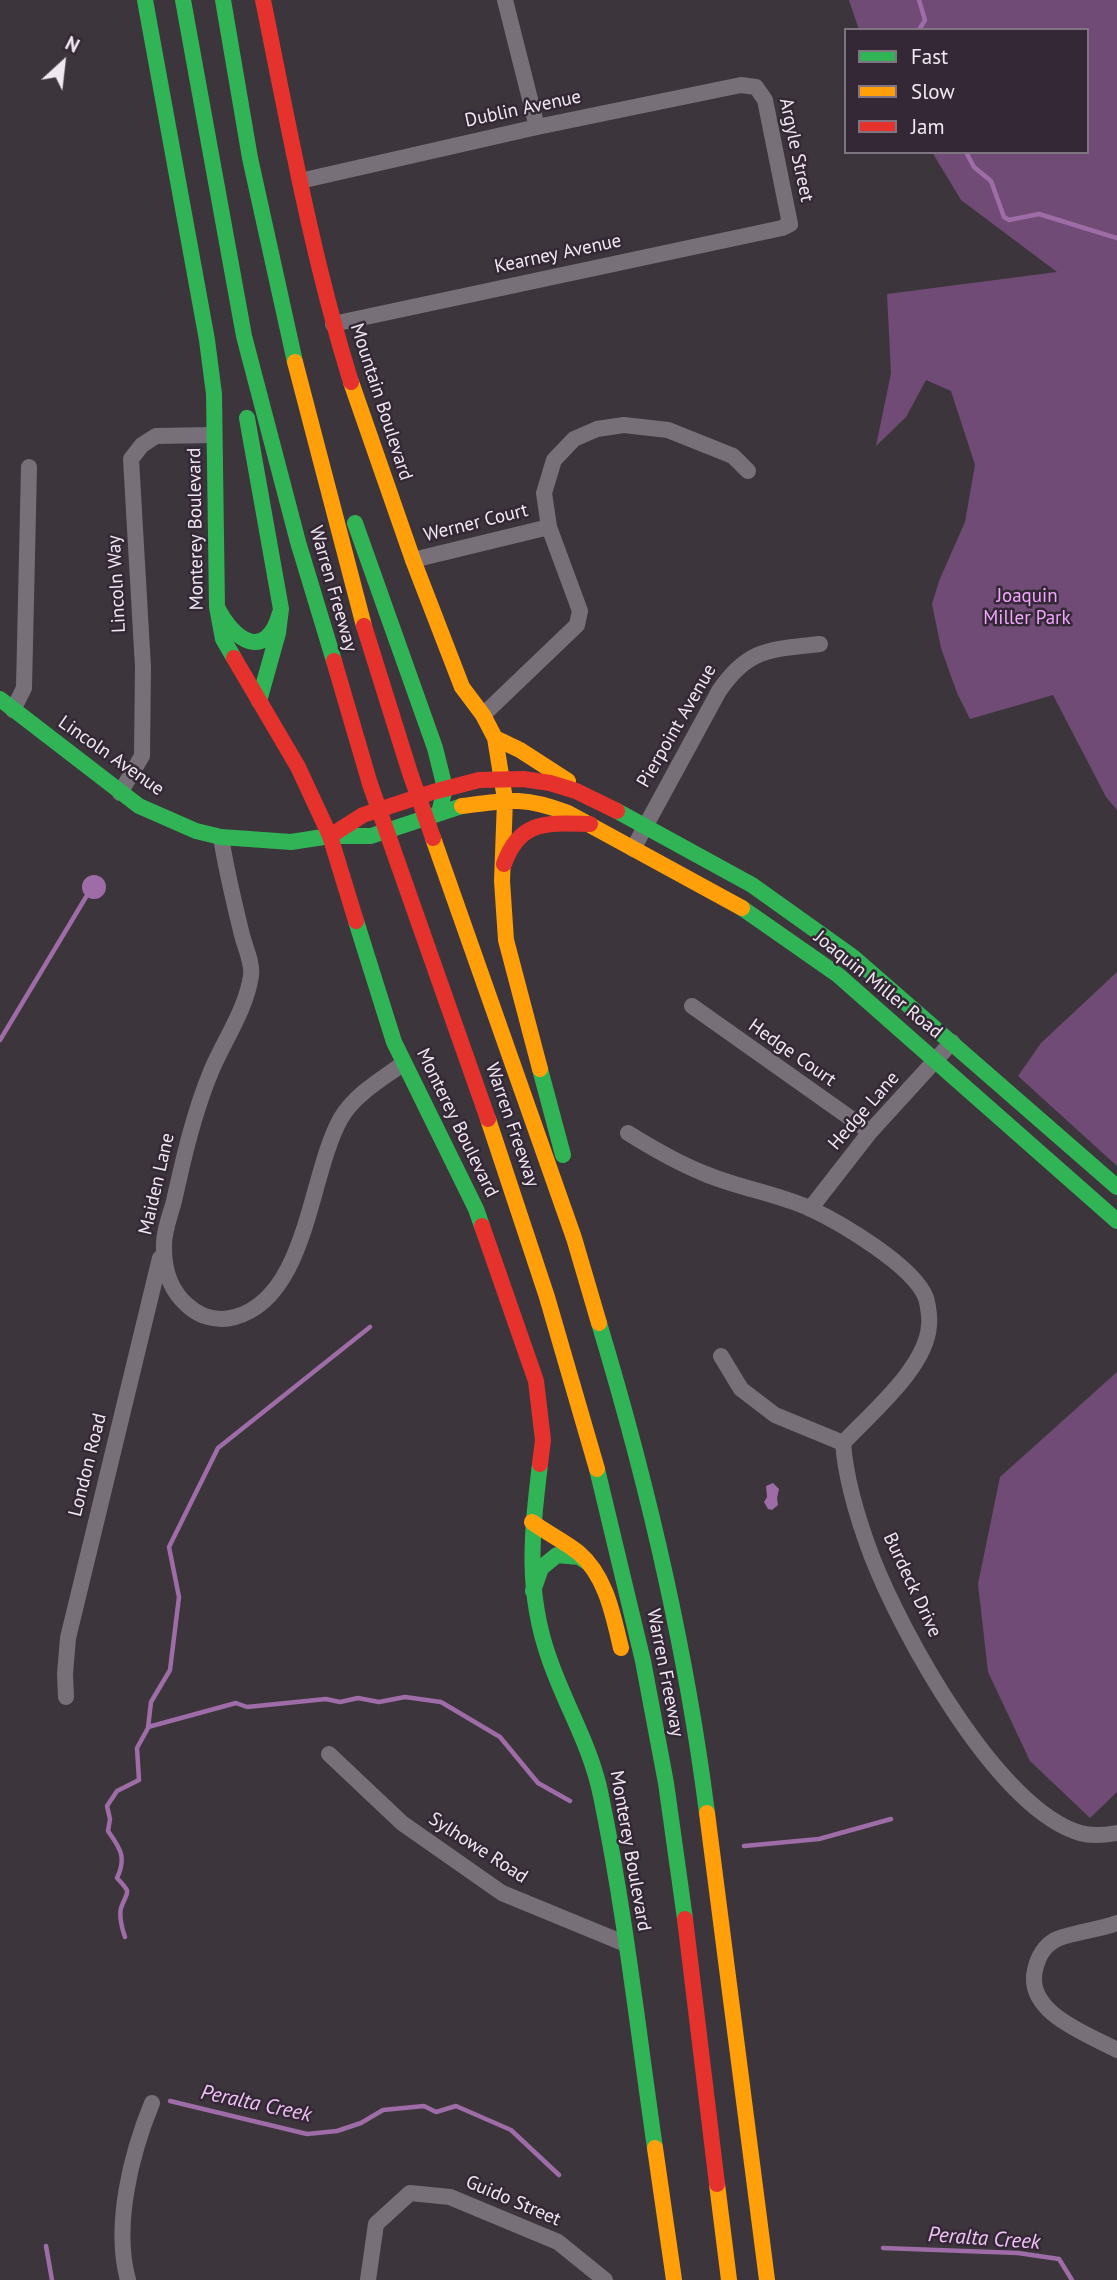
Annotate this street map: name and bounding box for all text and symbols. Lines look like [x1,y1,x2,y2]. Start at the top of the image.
north arrow [28,28,98,98]
legend [844,28,1089,154]
text: N [62,31,84,58]
text: Fast [911,43,948,70]
text: Slow [911,78,955,105]
street label: Dublin Avenue [463,86,583,132]
street label: Argyle Street [774,96,818,204]
text: Jam [911,113,945,140]
street label: Kearney Avenue [492,229,624,279]
street label: Mountain Boulevard [345,321,417,483]
street label: Monterey Boulevard [183,447,209,611]
street label: Werner Court [421,499,531,547]
street label: Warren Freeway [304,523,362,655]
street label: Lincoln Way [103,535,131,633]
park label: Joaquin Miller Park [983,586,1071,630]
street label: Pierpoint Avenue [632,660,722,792]
street label: Lincoln Avenue [54,711,168,801]
street label: Joaquin Miller Road [809,926,947,1044]
street label: Hedge Court [744,1015,840,1091]
street label: Monterey Boulevard [411,1045,503,1201]
street label: Warren Freeway [480,1060,544,1190]
street label: Hedge Lane [824,1067,904,1155]
street label: Maiden Lane [134,1131,180,1237]
street label: London Road [64,1411,112,1519]
street label: Burdeck Drive [878,1529,946,1641]
street label: Warren Freeway [641,1607,689,1739]
street label: Monterey Boulevard [605,1769,655,1933]
street label: Sylhowe Road [424,1808,532,1888]
water label: Peralta Creek [198,2080,314,2128]
street label: Guido Street [462,2171,564,2231]
water label: Peralta Creek [927,2223,1041,2255]

